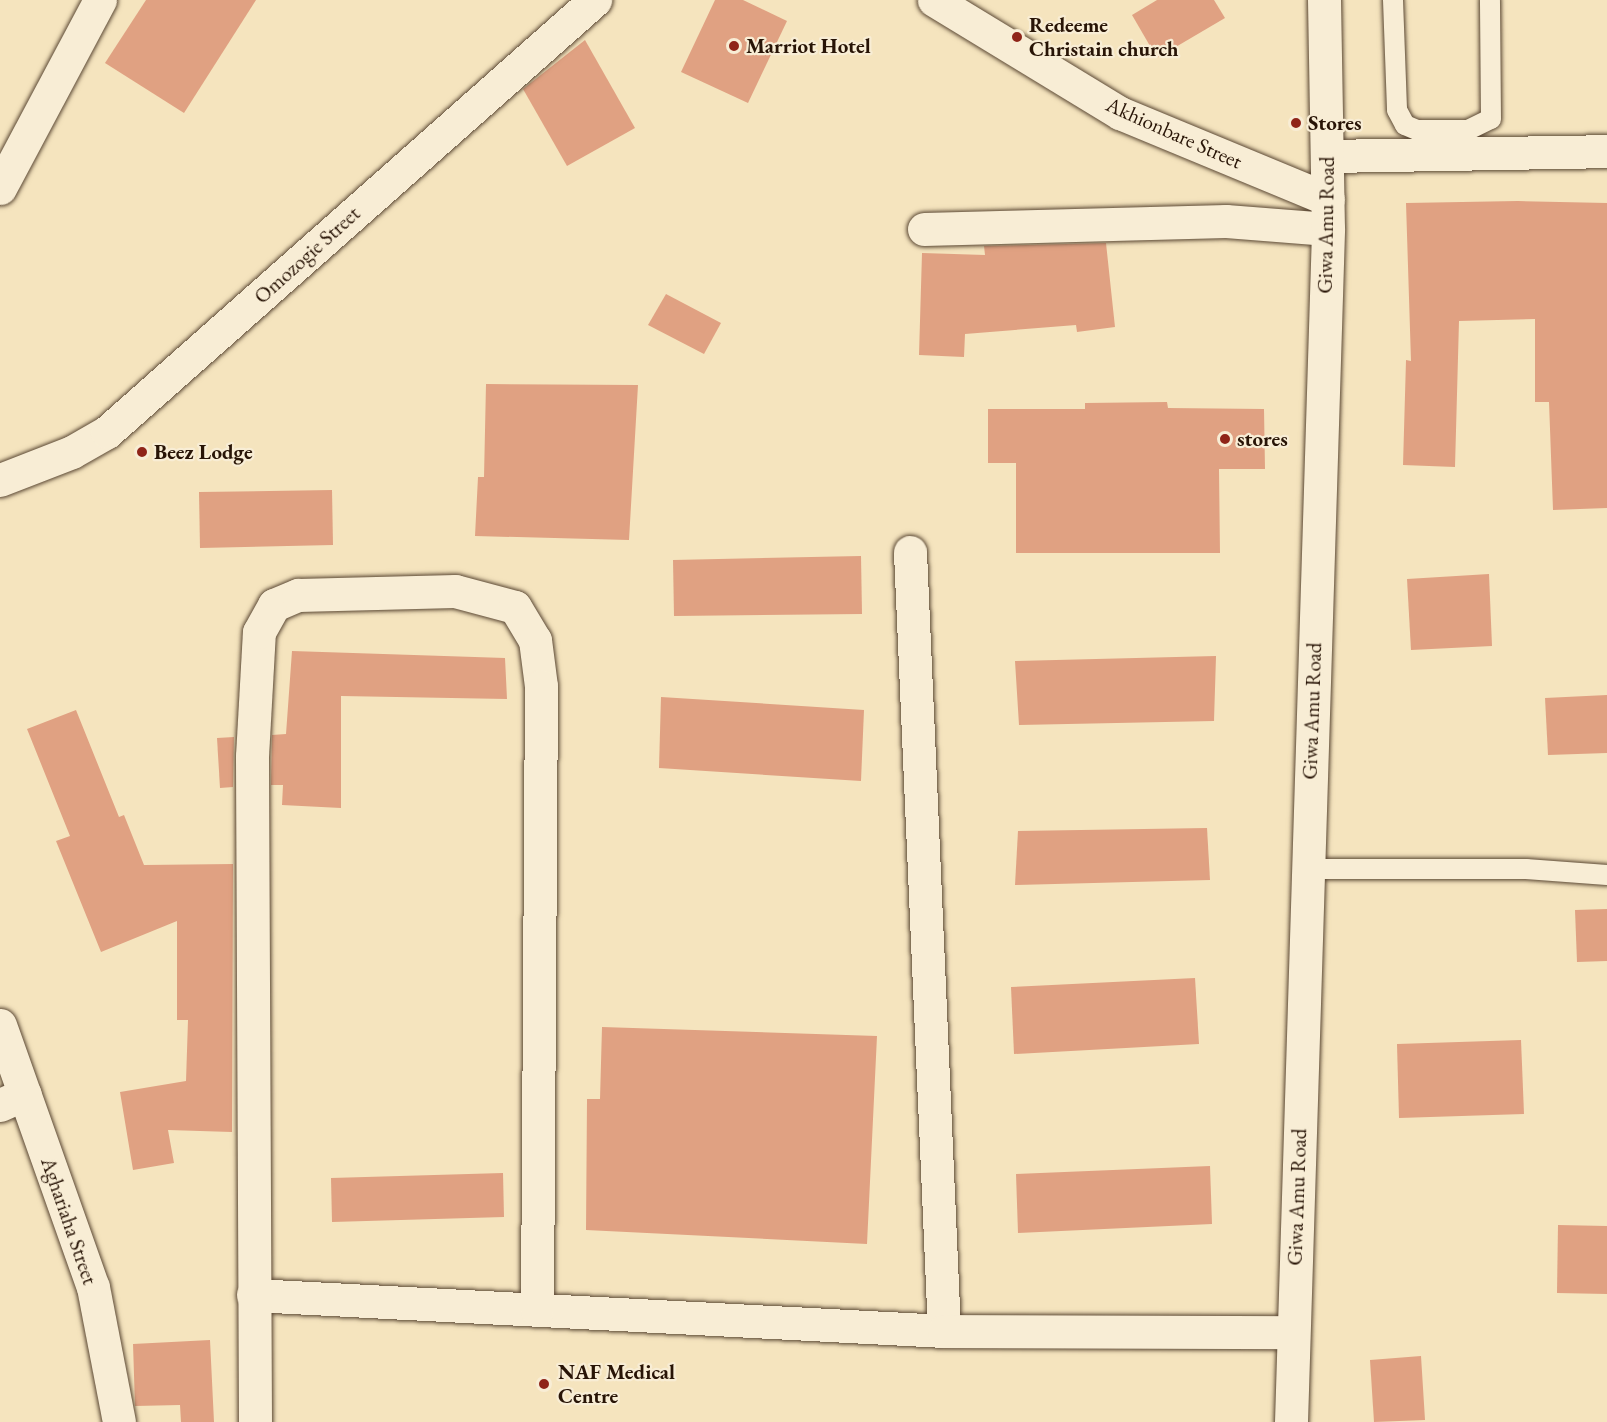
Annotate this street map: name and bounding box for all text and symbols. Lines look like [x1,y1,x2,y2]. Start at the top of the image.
place label: Redeeme Christain church [1029,12,1179,62]
marker: Redeeme Christain church [1010,30,1024,44]
place label: Marriot Hotel [746,33,871,59]
marker: Marriot Hotel [727,39,741,53]
street label: Akhionbare Street [1102,92,1246,174]
place label: Stores [1308,110,1362,136]
marker: Stores [1289,116,1303,130]
street label: Giwa Amu Road [1312,156,1340,294]
street label: Omozogie Street [249,201,365,309]
place label: stores [1237,426,1288,452]
marker: stores [1218,432,1232,446]
place label: Beez Lodge [154,439,253,465]
marker: Beez Lodge [135,445,149,459]
street label: Giwa Amu Road [1297,642,1327,780]
street label: Giwa Amu Road [1282,1128,1312,1266]
street label: Aghariaha Street [35,1154,103,1288]
place label: NAF Medical Centre [558,1359,675,1409]
marker: NAF Medical Centre [535,1375,553,1393]

